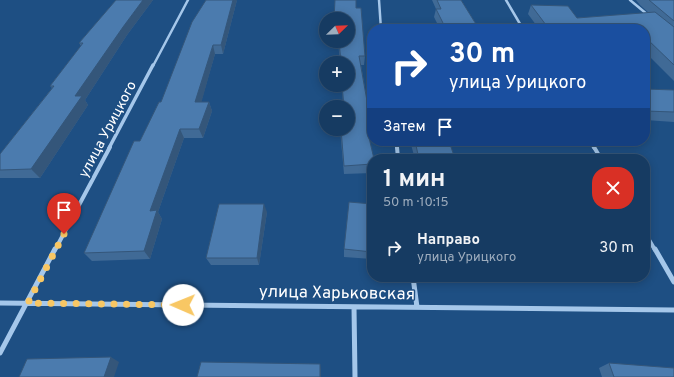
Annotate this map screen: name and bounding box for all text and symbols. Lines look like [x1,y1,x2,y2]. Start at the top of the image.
north arrow [319,12,355,48]
map controls [319,12,355,136]
text: 30 m [449,37,515,73]
icon: right [383,40,435,92]
button: + [319,56,355,92]
text: улица Урицкого [449,72,586,95]
street label: улица Урицкого [76,78,141,181]
button: − [319,100,355,136]
icon: arrive [434,116,456,138]
text: Затем [383,118,426,137]
text: 1 мин [383,165,445,195]
button: close [592,167,634,209]
pin [47,193,81,234]
text: 50 m · 10:15 [383,195,449,211]
icon: arrive [53,199,75,221]
text: Направо [417,231,480,250]
icon: right [383,237,405,259]
text: 30 m [599,239,634,258]
text: улица Урицкого [417,250,516,266]
street label: улица Харьковская [259,282,415,306]
position arrow [162,284,204,326]

